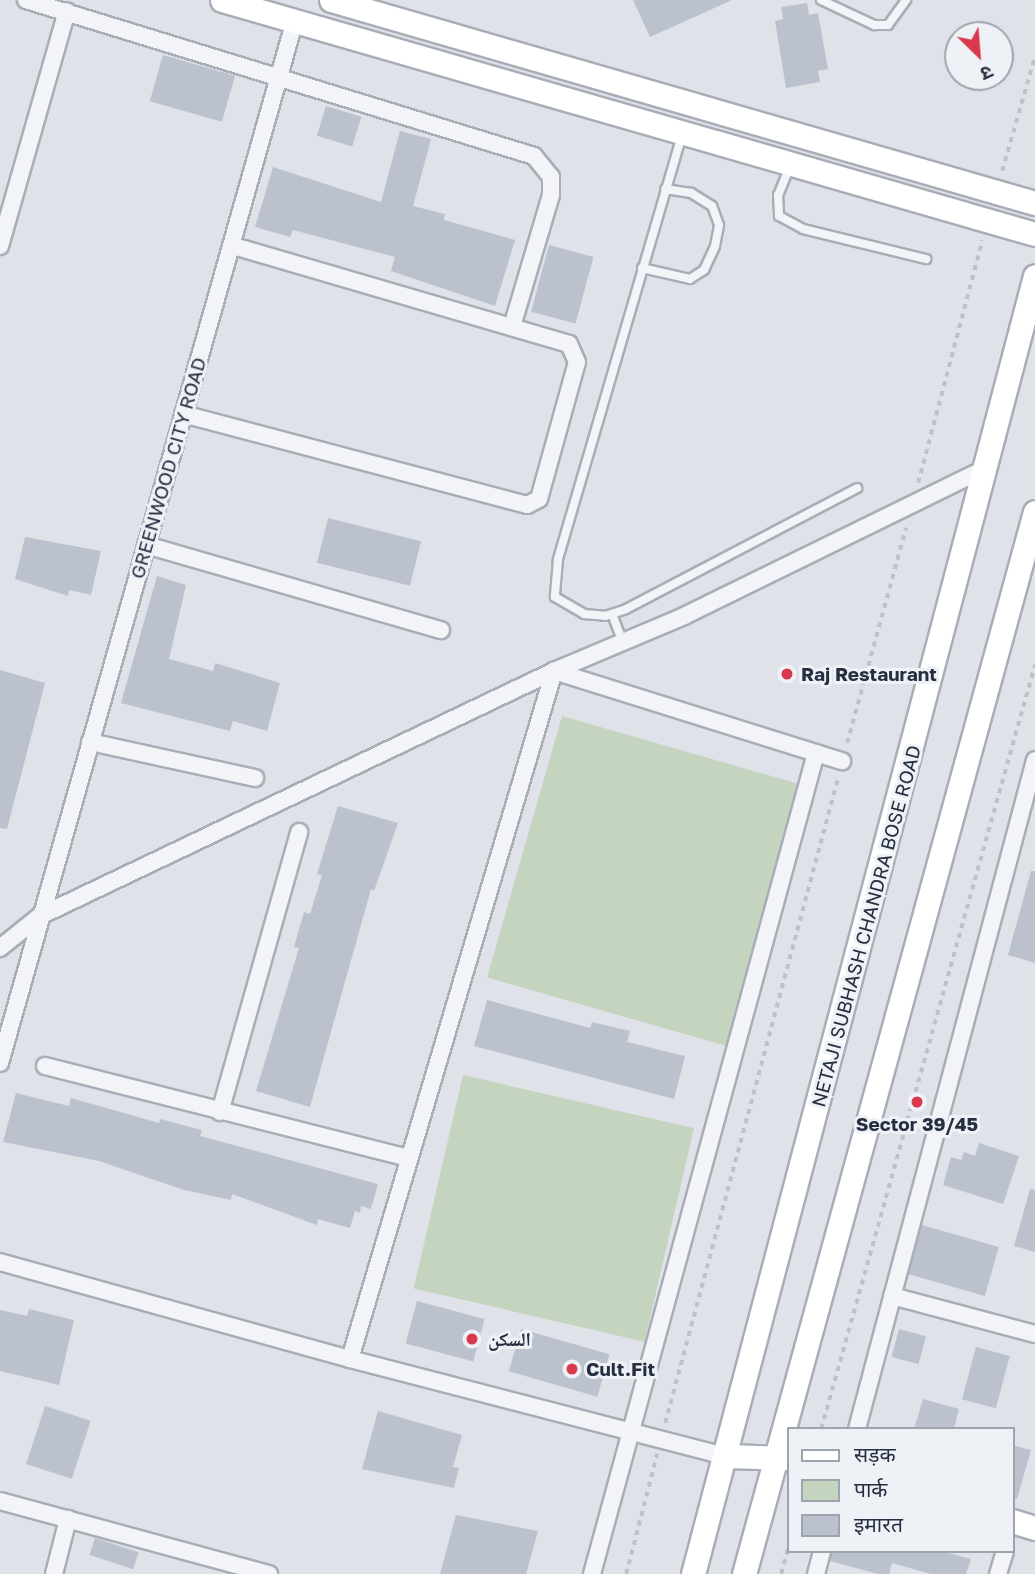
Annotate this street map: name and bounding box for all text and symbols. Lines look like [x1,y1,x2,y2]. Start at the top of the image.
north arrow [944,21,1014,91]
text: उ [977,61,997,86]
street label: GREENWOOD CITY ROAD [125,355,211,581]
place label: Raj Restaurant [801,663,937,685]
marker: Raj Restaurant [779,666,795,682]
street label: NETAJI SUBHASH CHANDRA BOSE ROAD [807,743,925,1109]
marker: Sector 39/45 [909,1094,925,1110]
place label: Sector 39/45 [856,1113,978,1135]
place label: السكن [488,1328,531,1350]
marker: السكن [462,1329,482,1349]
place label: Cult.Fit [586,1358,655,1380]
marker: Cult.Fit [564,1361,580,1377]
legend [786,1427,1014,1553]
text: सड़क [854,1441,896,1467]
text: पार्क [854,1476,888,1502]
text: इमारत [854,1511,903,1537]

